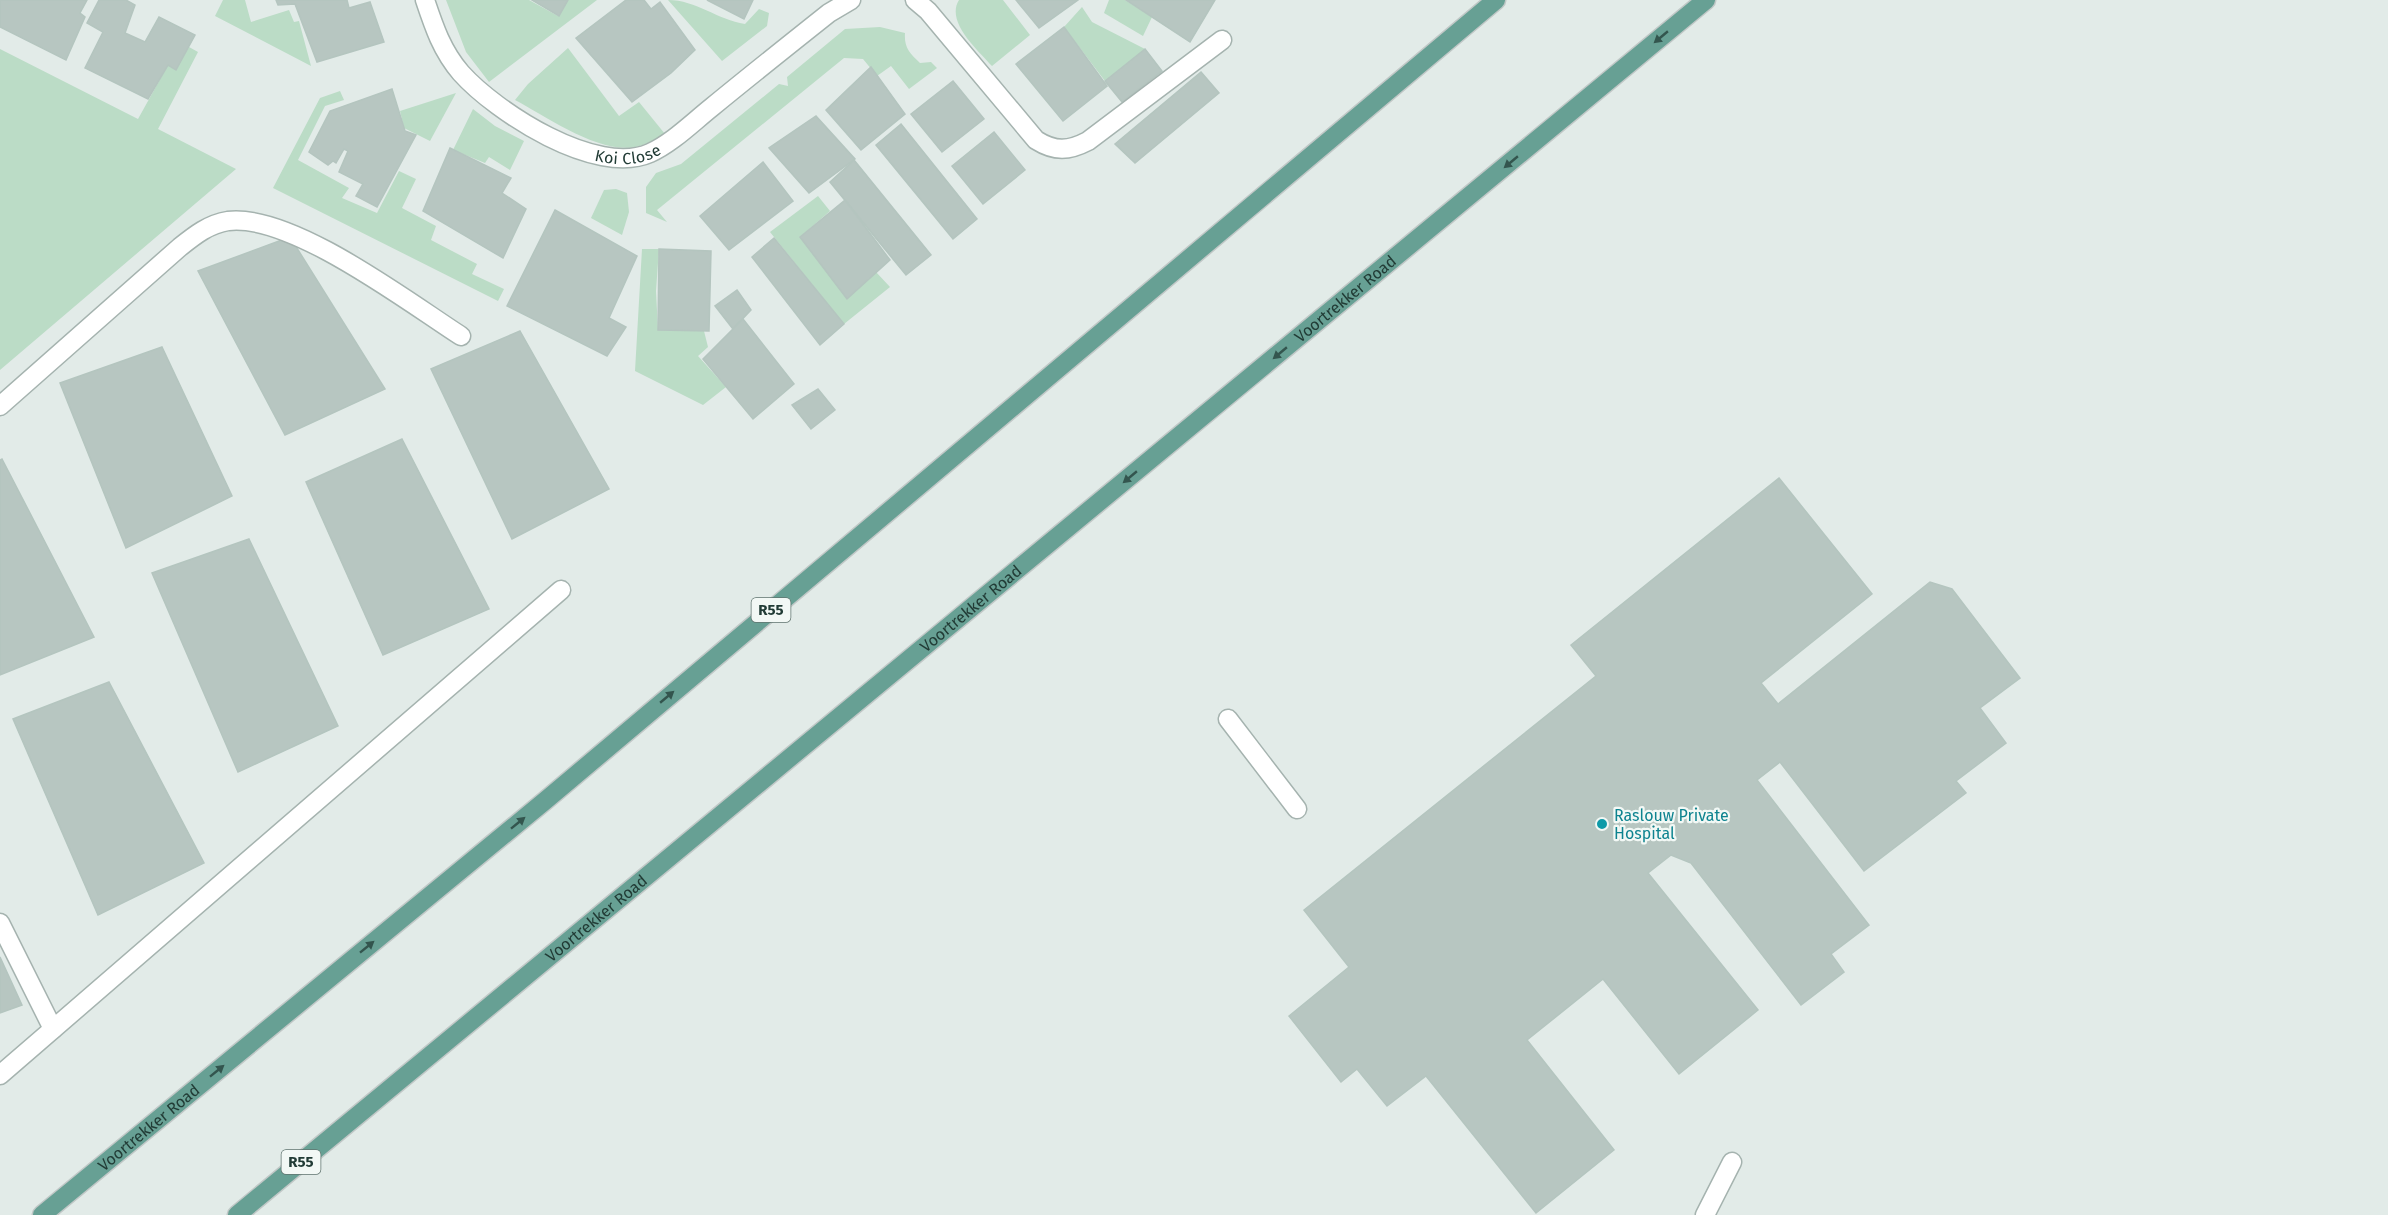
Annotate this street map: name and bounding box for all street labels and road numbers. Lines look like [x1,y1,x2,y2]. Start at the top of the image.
street label: Koi Close [593,140,664,168]
street label: Voortrekker Road [1290,251,1400,346]
street label: Voortrekker Road [916,561,1025,656]
road number: R55 [752,598,790,622]
street label: Voortrekker Road [541,871,651,965]
street label: Voortrekker Road [94,1080,203,1175]
road number: R55 [282,1150,320,1174]

